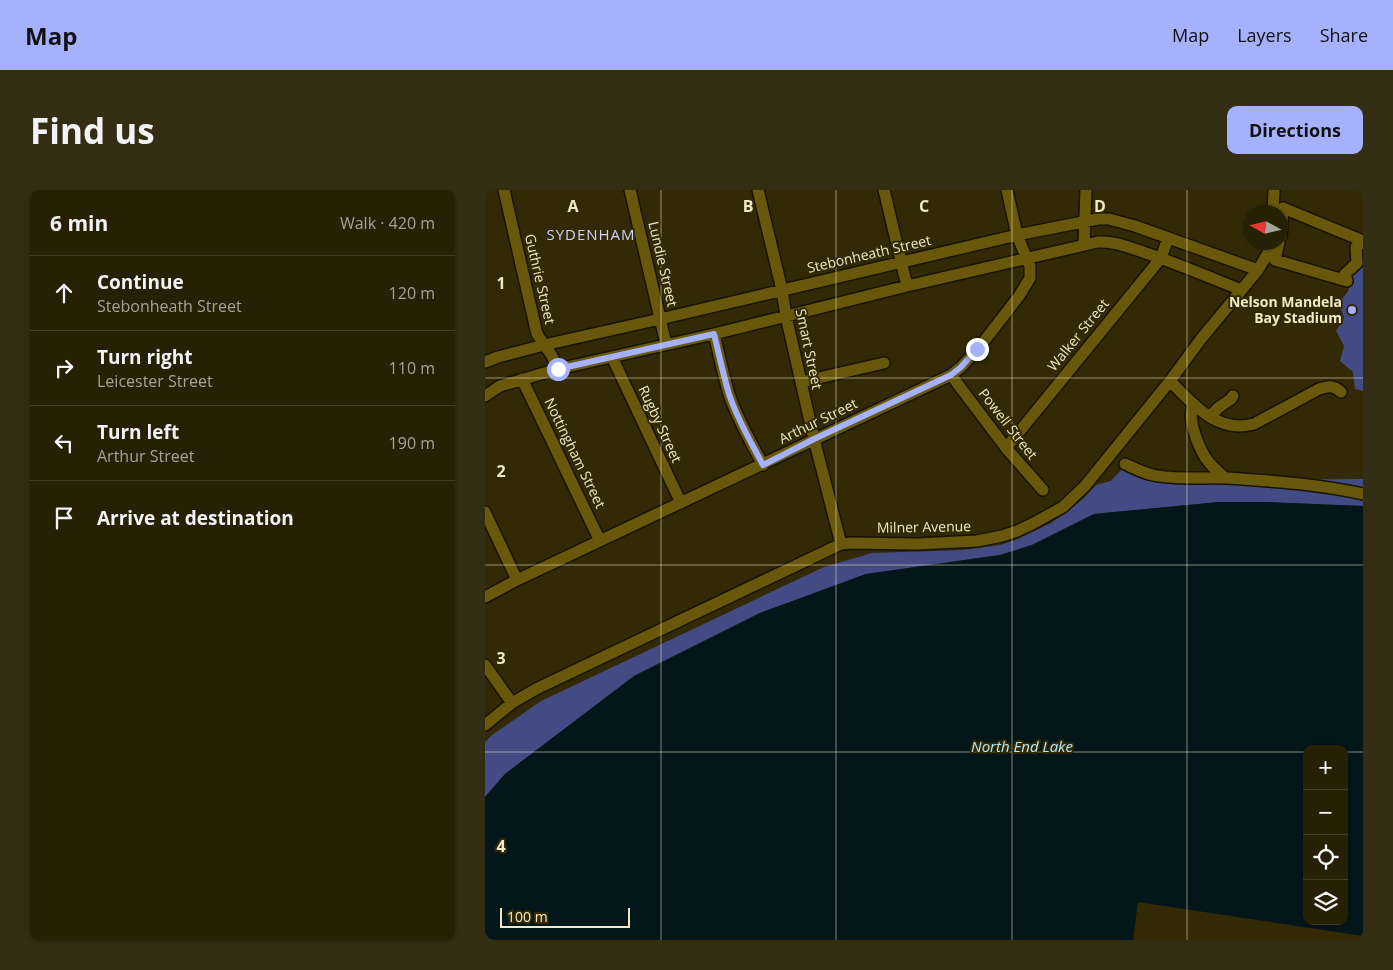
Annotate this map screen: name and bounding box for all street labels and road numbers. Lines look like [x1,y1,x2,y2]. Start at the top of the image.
street label: Lundie Street [644,219,683,309]
street label: Stebonheath Street [805,230,933,277]
street label: Guthrie Street [521,232,560,326]
street label: Walker Street [1043,295,1113,375]
street label: Smart Street [792,307,827,391]
street label: Rugby Street [634,382,687,465]
street label: Powell Street [975,384,1042,463]
street label: Arthur Street [775,393,860,448]
street label: Nottingham Street [540,394,610,511]
street label: Milner Avenue [877,516,971,537]

